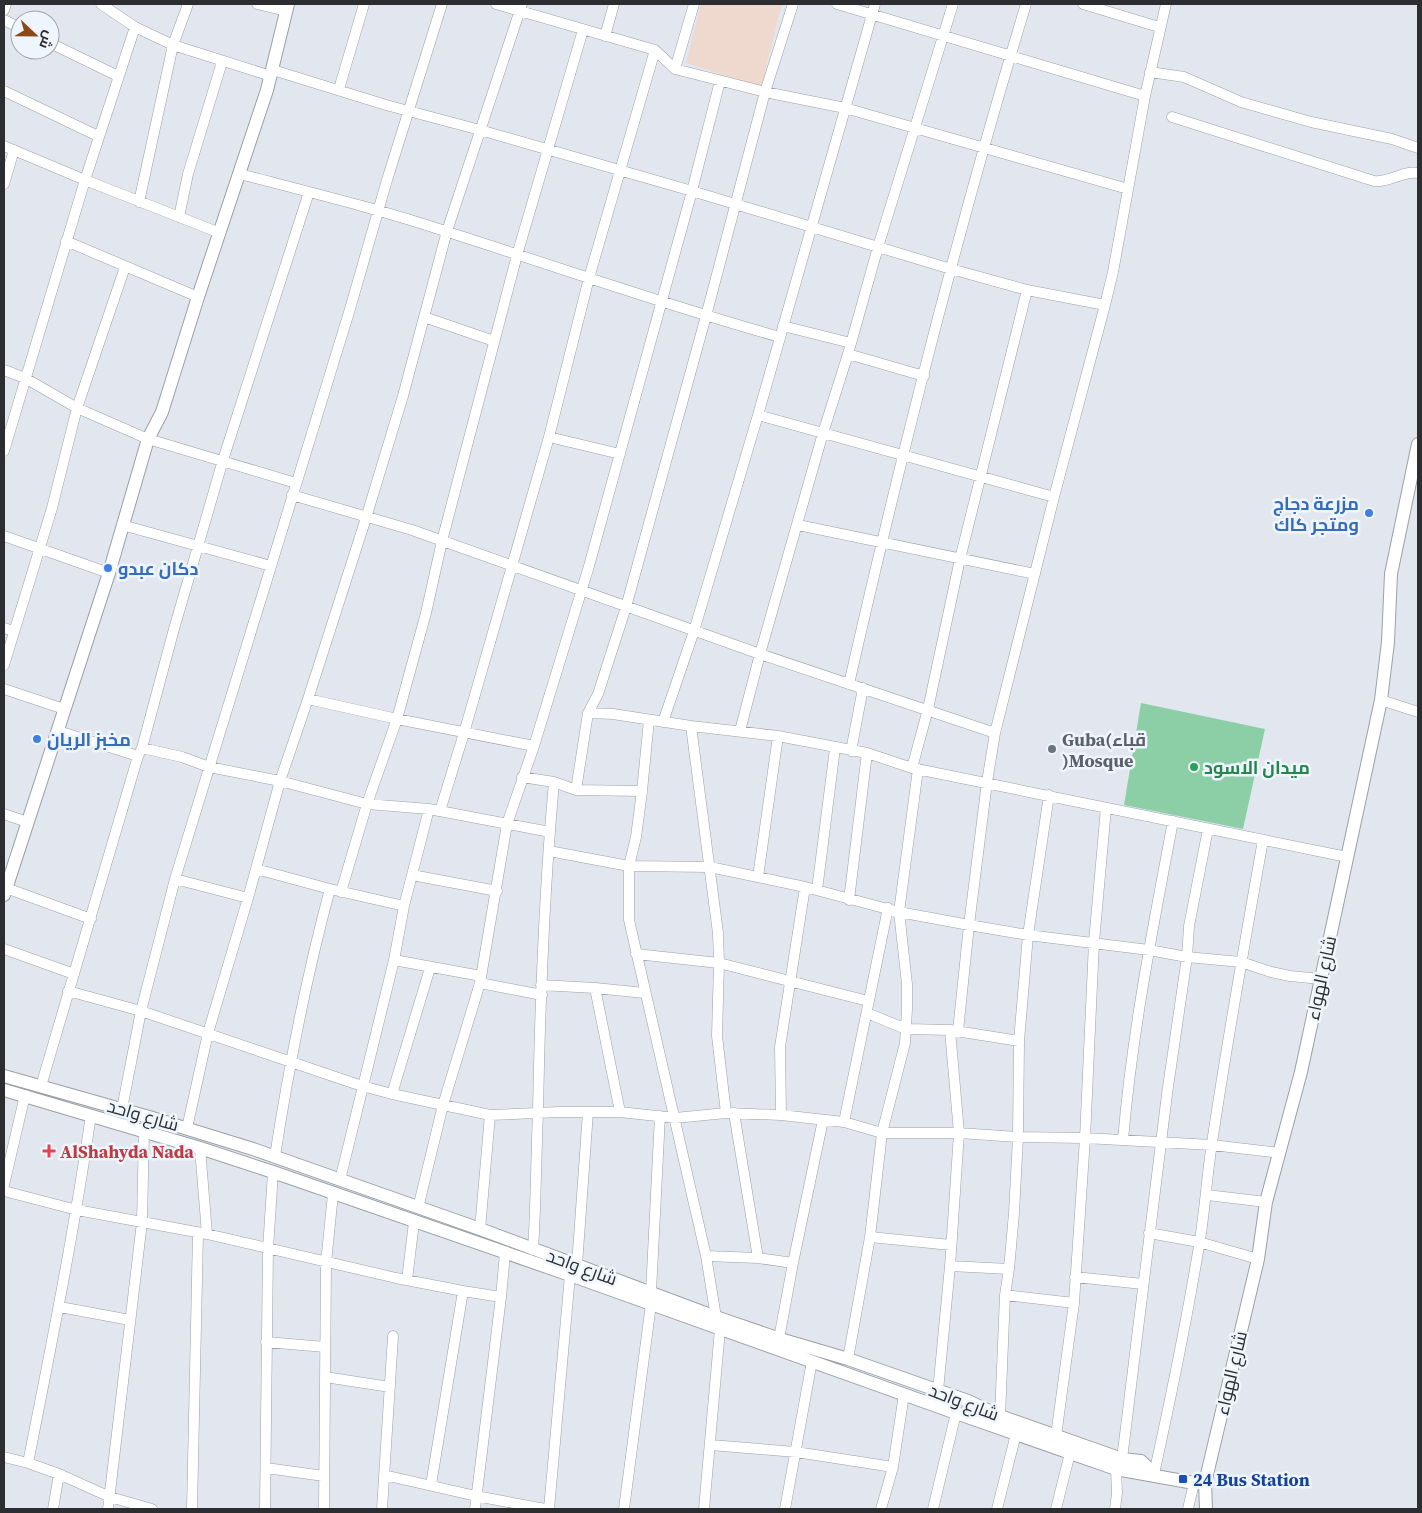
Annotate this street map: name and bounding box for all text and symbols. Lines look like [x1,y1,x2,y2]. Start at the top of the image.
north arrow [10,10,60,60]
text: ش [34,28,60,52]
place label: مزرعة دجاج ومتجر كاك [1273,491,1359,537]
marker: مزرعة دجاج ومتجر كاك [1363,507,1375,519]
place label: دكان عبدو [118,556,198,581]
marker: دكان عبدو [102,562,114,574]
place label: مخبز الريان [47,727,131,752]
place label: Guba(قباء )Mosque [1062,727,1146,773]
marker: مخبز الريان [31,733,43,745]
marker: Guba(قباء )Mosque [1046,743,1058,755]
place label: ميدان الاسود [1204,755,1310,780]
marker: ميدان الاسود [1188,761,1200,773]
street label: شارع الهواء [1300,933,1342,1023]
street label: شارع واحد [104,1093,182,1137]
place label: AlShahyda Nada [60,1139,194,1164]
marker: AlShahyda Nada [42,1144,56,1158]
street label: شارع واحد [543,1243,621,1291]
street label: شارع الهواء [1209,1328,1253,1418]
street label: شارع واحد [925,1377,1003,1427]
place label: 24 Bus Station [1193,1467,1310,1492]
marker: 24 Bus Station [1177,1473,1189,1485]

